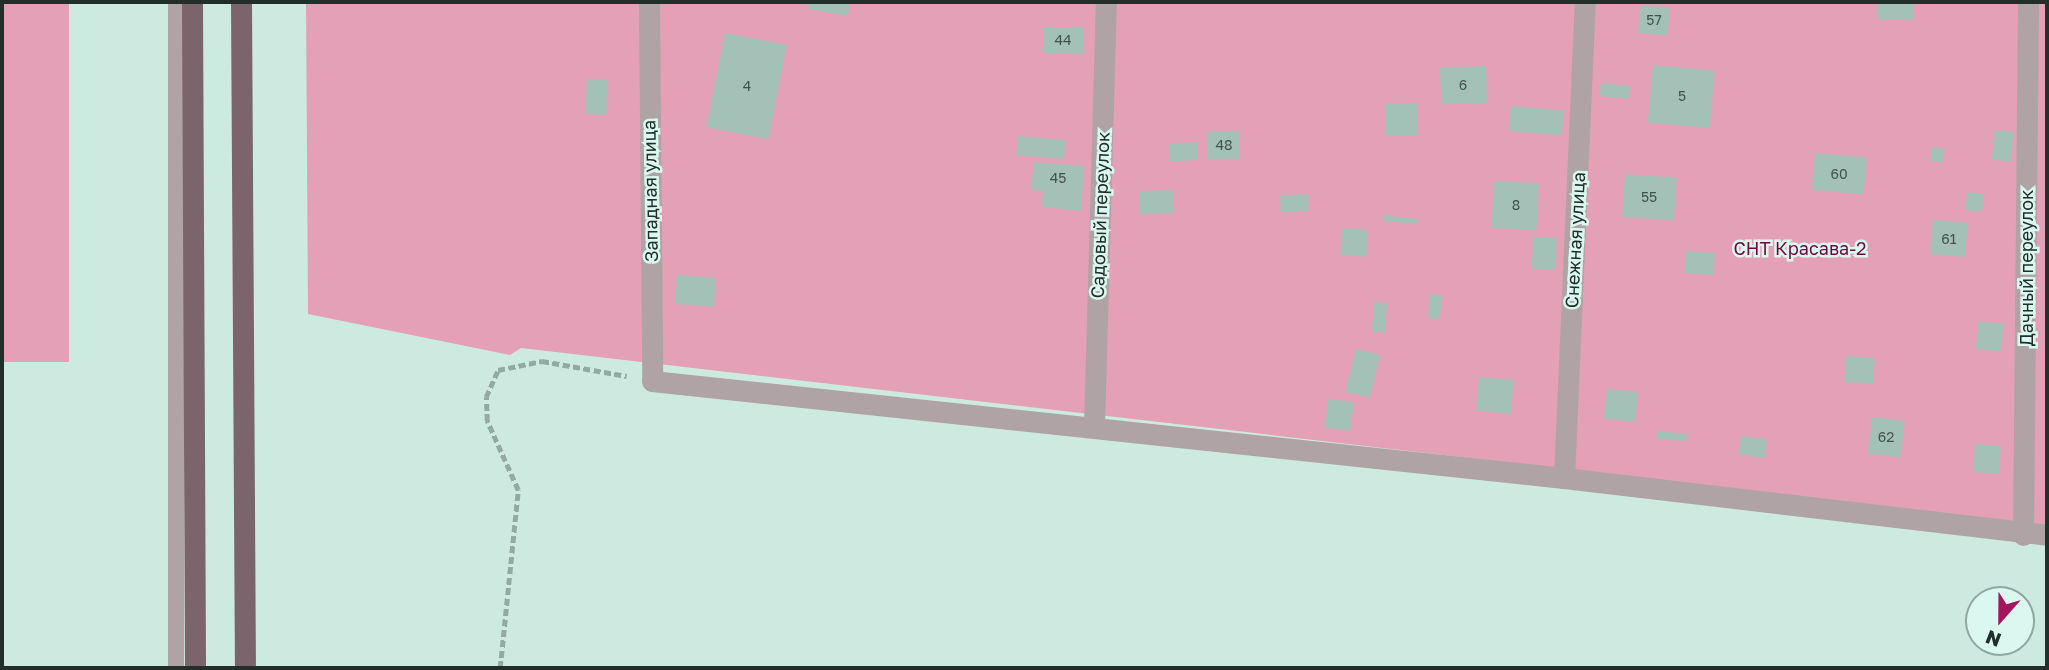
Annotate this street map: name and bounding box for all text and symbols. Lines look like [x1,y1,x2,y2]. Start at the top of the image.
house number: 57 [1646,12,1662,28]
house number: 44 [1054,32,1072,48]
house number: 6 [1459,77,1467,93]
house number: 4 [743,78,751,94]
house number: 5 [1678,88,1686,104]
street label: Западная улица [638,120,662,262]
street label: Садовый переулок [1086,131,1114,299]
house number: 48 [1215,137,1233,153]
house number: 60 [1830,166,1848,182]
house number: 45 [1050,170,1066,186]
street label: Снежная улица [1561,171,1589,309]
house number: 55 [1641,189,1657,205]
street label: Дачный переулок [2015,190,2037,346]
house number: 8 [1512,197,1520,213]
house number: 61 [1941,231,1957,247]
park label: СНТ Красава-2 [1733,237,1867,259]
house number: 62 [1878,429,1894,445]
north arrow [1965,586,2035,656]
text: N [1982,626,2004,653]

